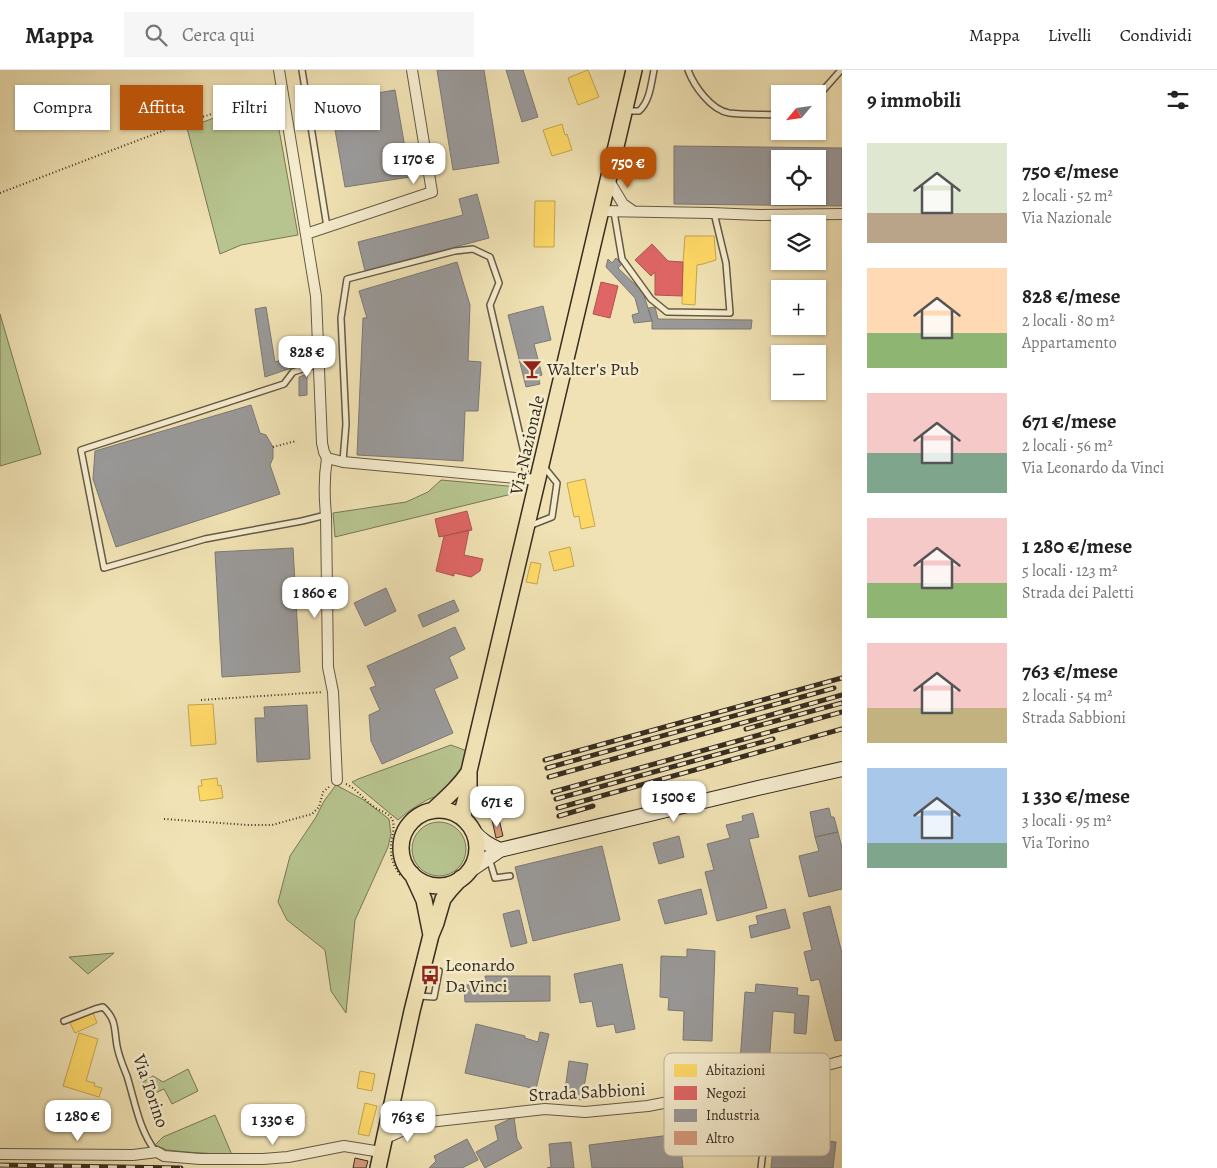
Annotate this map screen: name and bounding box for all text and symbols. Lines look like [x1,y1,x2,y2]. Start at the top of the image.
search box [124,12,474,57]
text: Mappa [25,19,94,51]
icon: search [142,21,170,49]
text: Cerca qui [182,22,255,48]
text: Mappa [969,23,1020,47]
text: Livelli [1048,23,1092,47]
text: Condividi [1120,23,1192,47]
chip: Compra [15,85,110,130]
chip: Affitta [120,85,203,130]
chip: Filtri [213,85,285,130]
chip: Nuovo [295,85,380,130]
north arrow [771,85,826,140]
map controls [771,85,826,400]
text: 9 immobili [867,86,961,114]
icon: filters [1164,86,1192,114]
pin: 1 170 € [368,142,460,185]
pin: 750 € [593,146,663,189]
text: 1 170 € [393,148,435,170]
button: locate [771,150,826,205]
text: 750 € [611,152,645,174]
text: 750 €/mese [1022,157,1119,185]
icon: home [907,163,967,223]
text: 2 locali · 52 m² [1022,185,1113,207]
text: Via Nazionale [1022,207,1112,229]
button: layers [771,215,826,270]
button: + [771,280,826,335]
text: 828 €/mese [1022,282,1121,310]
icon: home [907,288,967,348]
text: 2 locali · 80 m² [1022,310,1115,332]
text: Appartamento [1022,332,1117,354]
pin: 828 € [272,336,342,378]
text: 828 € [289,341,325,363]
button: − [771,345,826,400]
place label: Walter's Pub [546,357,639,381]
bar icon: Walter's Pub [521,358,543,380]
street label: Via Nazionale [504,393,550,498]
text: 671 €/mese [1022,407,1116,435]
icon: home [907,413,967,473]
text: 2 locali · 56 m² [1022,435,1113,457]
text: Via Leonardo da Vinci [1022,457,1164,479]
text: 1 280 €/mese [1022,532,1132,560]
icon: home [907,538,967,598]
text: 5 locali · 123 m² [1022,560,1117,582]
pin: 1 860 € [269,576,361,619]
text: 1 860 € [293,582,337,604]
text: Strada dei Paletti [1022,582,1134,604]
text: 763 €/mese [1022,657,1118,685]
icon: home [907,663,967,723]
text: 2 locali · 54 m² [1022,685,1113,707]
text: Strada Sabbioni [1022,707,1126,729]
pin: 1 500 € [628,780,720,823]
text: 1 330 €/mese [1022,782,1130,810]
pin: 671 € [462,786,532,828]
text: 1 500 € [652,786,696,808]
icon: home [907,788,967,848]
text: 671 € [481,791,513,813]
text: 3 locali · 95 m² [1022,810,1112,832]
text: Via Torino [1022,832,1089,854]
place label: Leonardo Da Vinci [445,953,515,998]
bus stop icon: Leonardo Da Vinci [419,964,441,986]
street label: Via Torino [127,1050,175,1131]
legend [664,1053,830,1156]
text: Abitazioni [705,1061,765,1080]
street label: Strada Sabbioni [528,1077,646,1107]
text: Negozi [706,1084,746,1103]
pin: 1 280 € [32,1100,124,1142]
pin: 763 € [373,1100,443,1143]
pin: 1 330 € [227,1104,319,1146]
text: 1 280 € [56,1105,100,1127]
text: 763 € [391,1106,425,1128]
text: Industria [706,1106,760,1125]
text: 1 330 € [252,1109,294,1131]
text: Altro [705,1129,734,1148]

